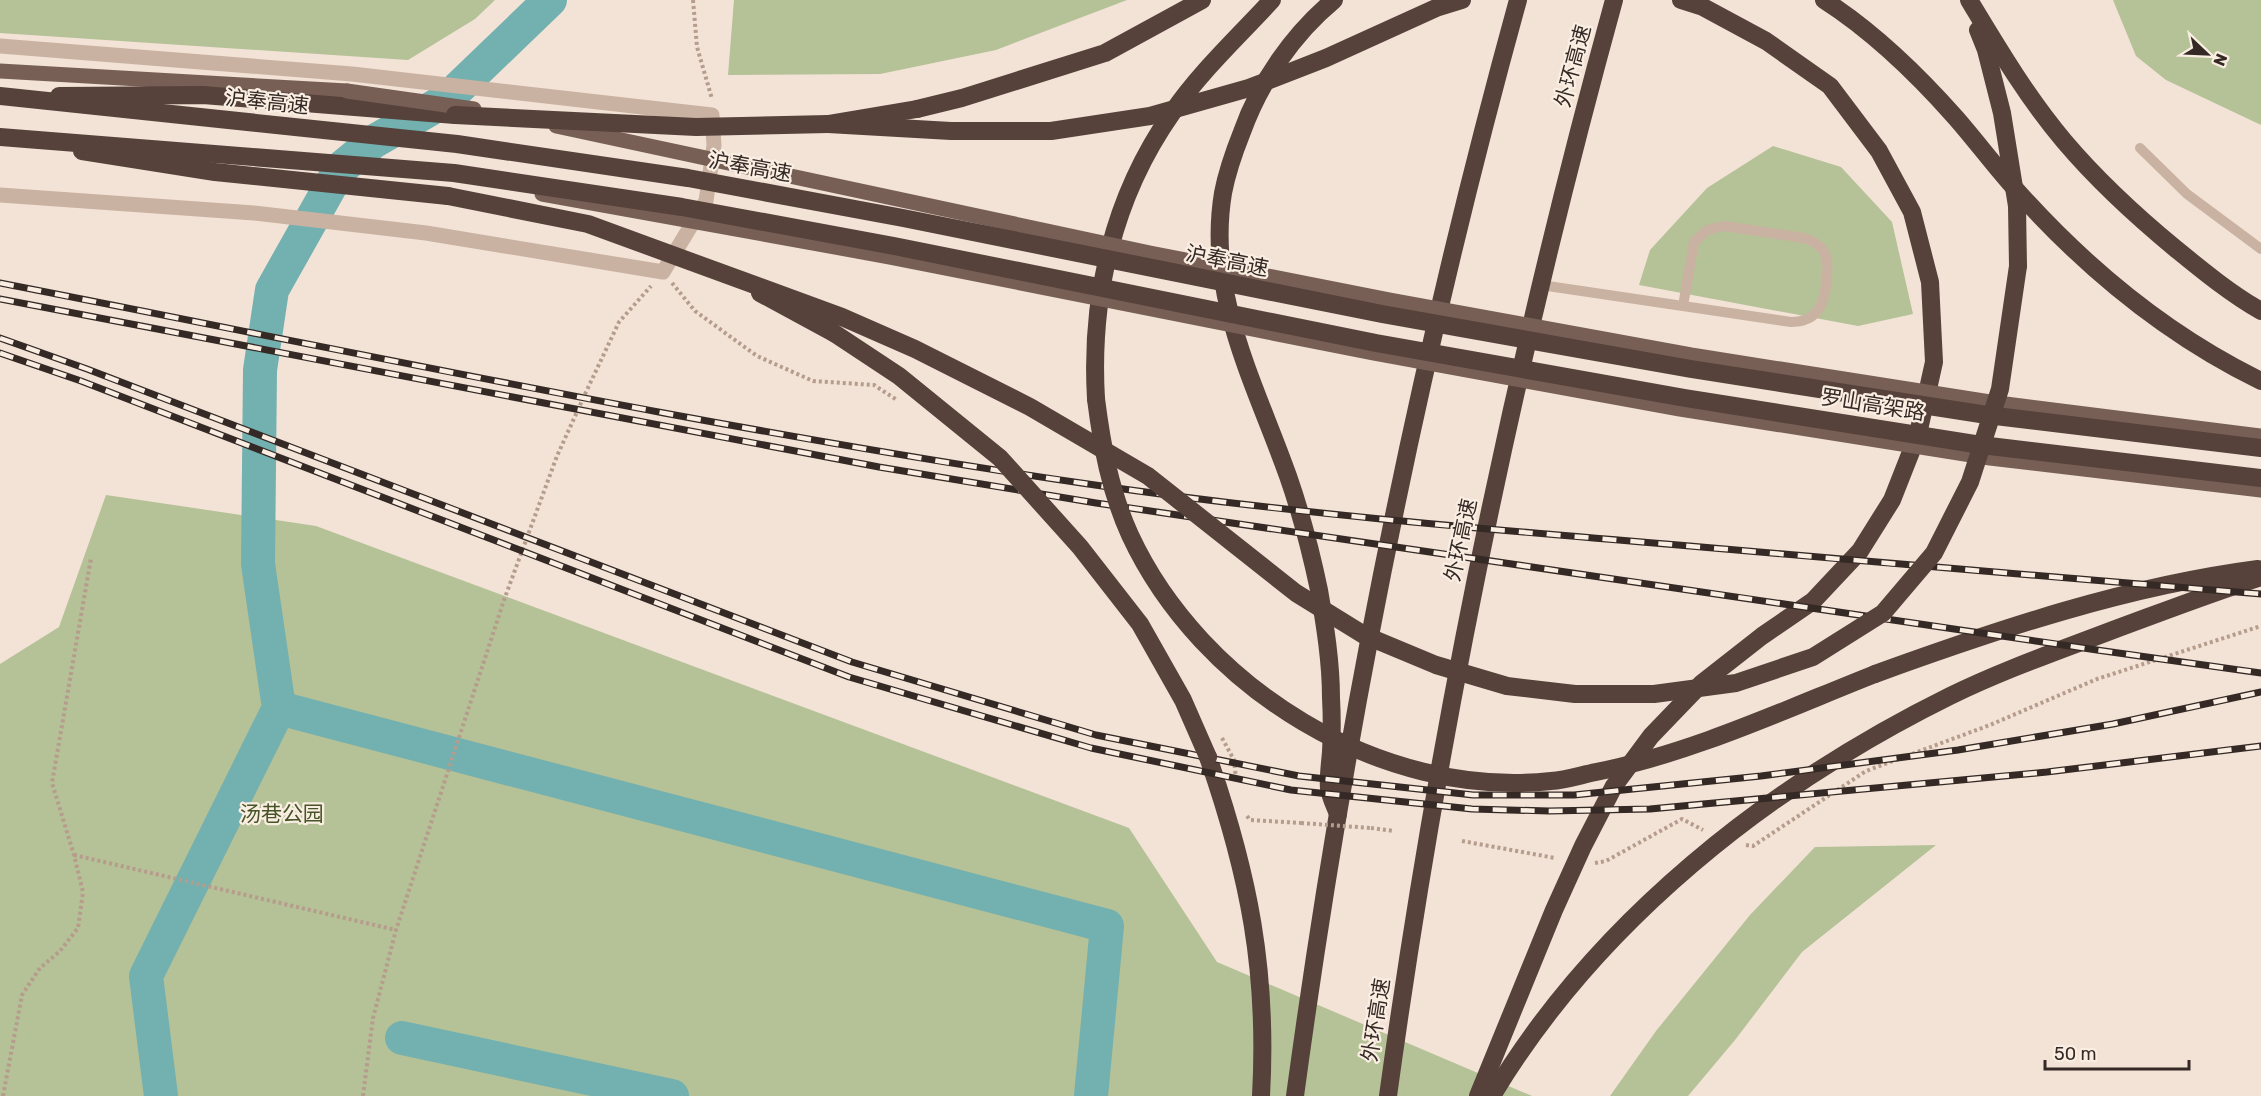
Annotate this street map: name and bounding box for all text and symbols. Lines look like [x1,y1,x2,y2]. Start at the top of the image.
street label: 外环高速 [1550,22,1595,110]
north arrow [2177,24,2237,84]
text: N [2209,51,2231,69]
street label: 沪奉高速 [224,85,310,118]
street label: 沪奉高速 [707,147,794,186]
street label: 沪奉高速 [1183,240,1271,281]
street label: 罗山高架路 [1819,384,1927,425]
street label: 外环高速 [1440,496,1481,584]
park label: 汤巷公园 [240,801,324,826]
street label: 外环高速 [1357,976,1394,1063]
scale bar [2045,1033,2189,1071]
text: 50 m [2054,1043,2097,1065]

